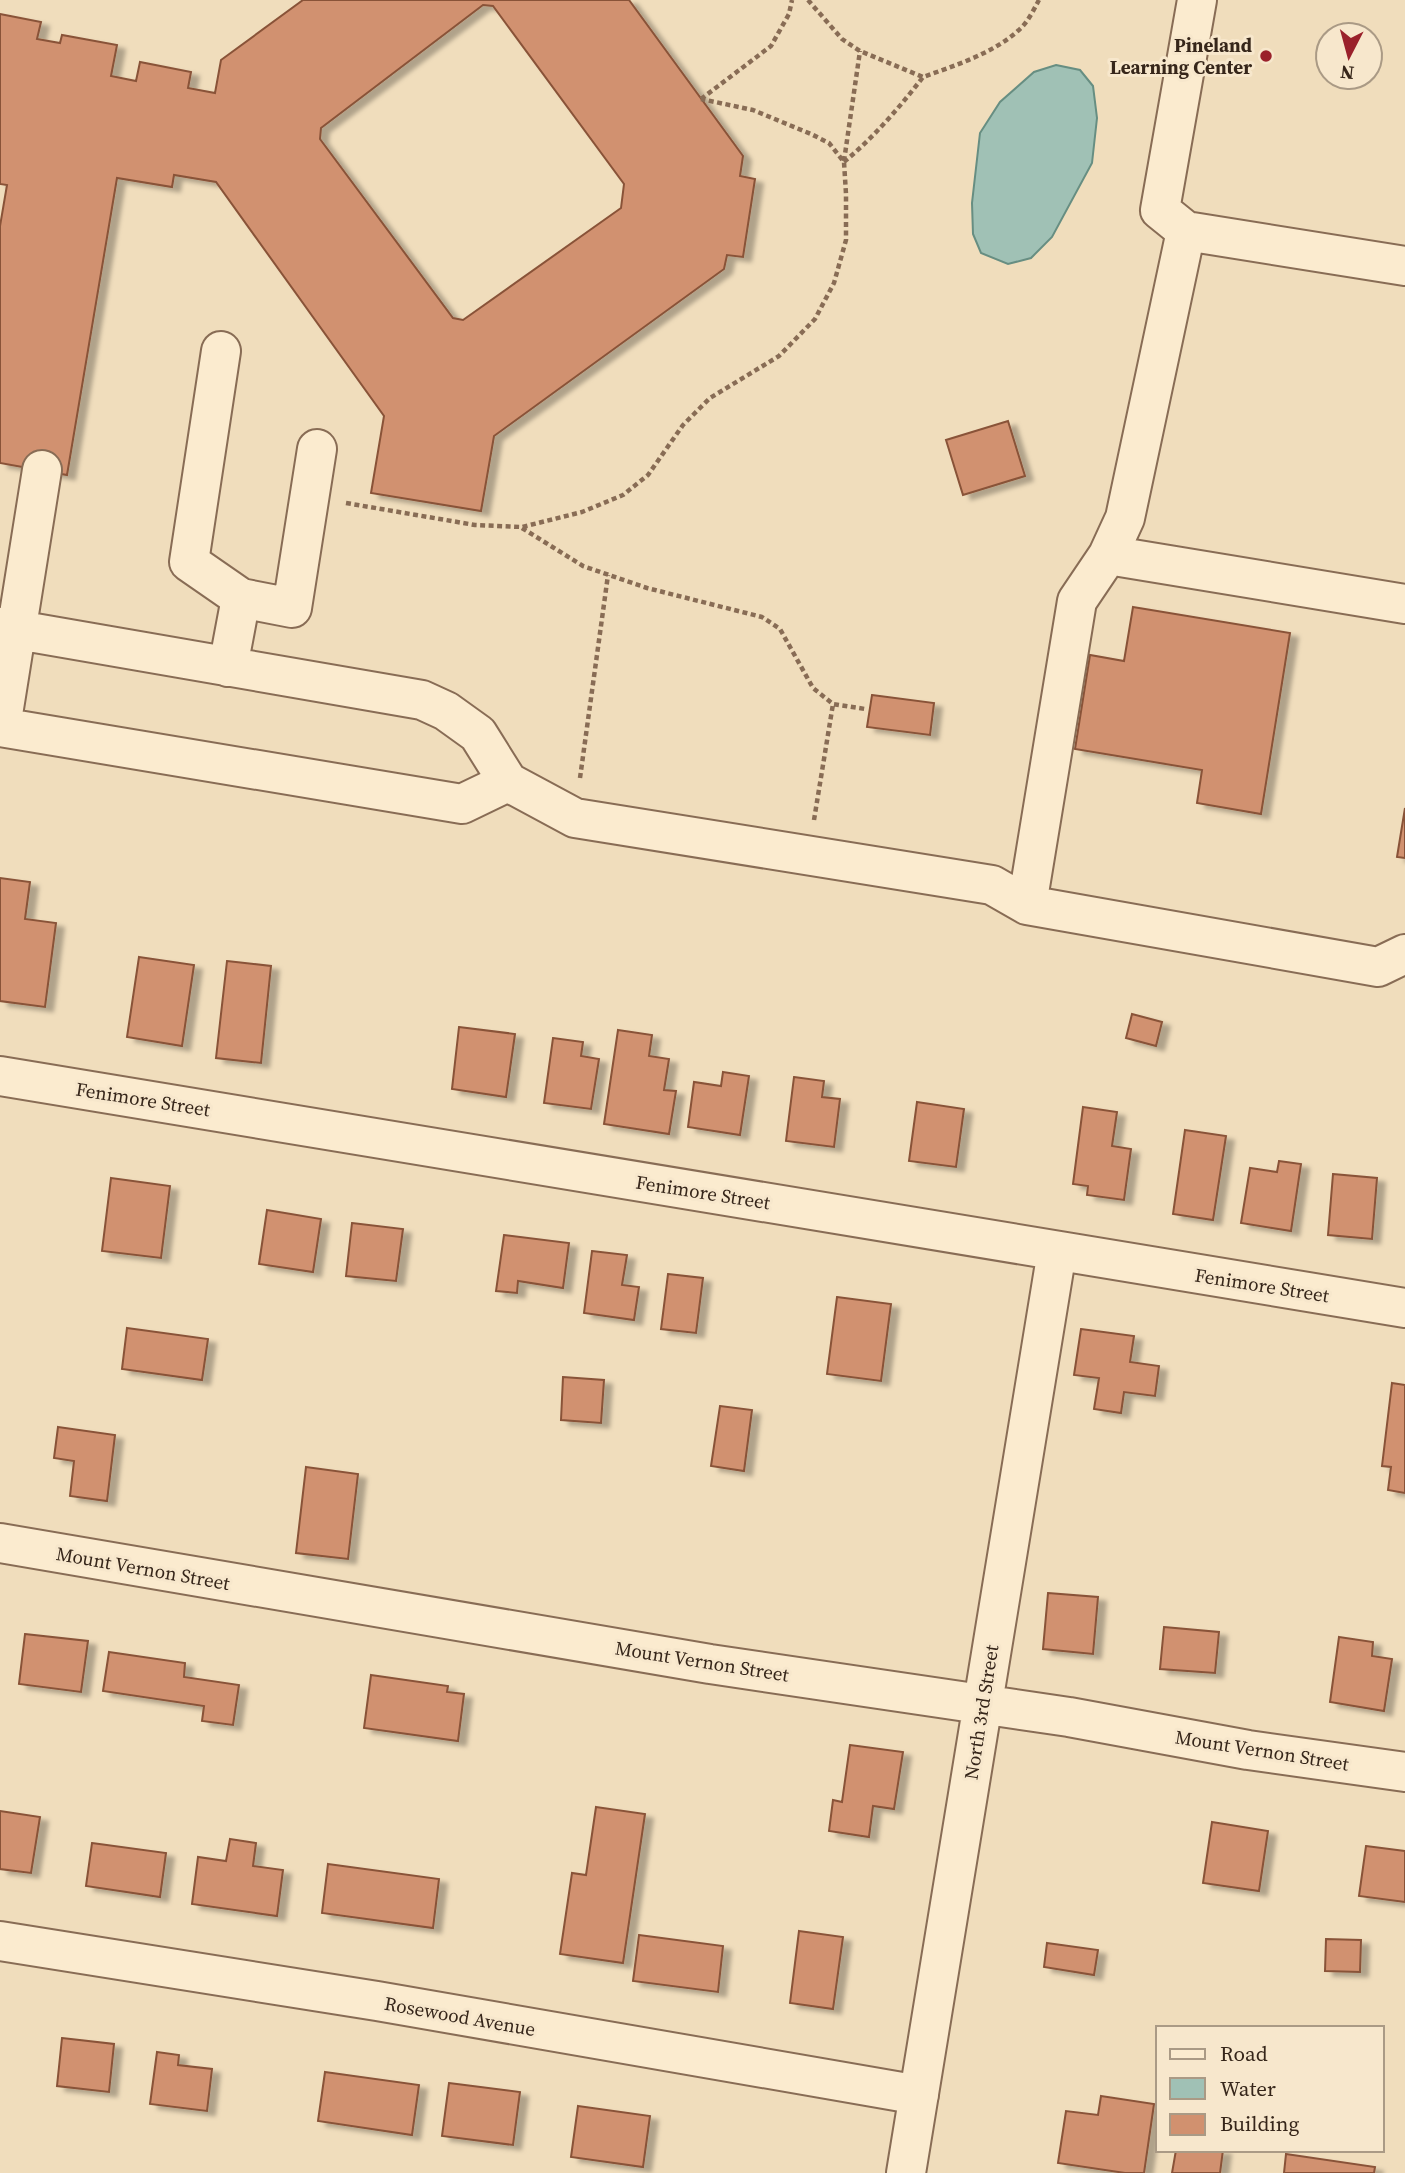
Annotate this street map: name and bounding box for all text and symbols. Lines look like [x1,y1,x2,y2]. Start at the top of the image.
north arrow [1314,21,1384,91]
place label: Pineland Learning Center [1110,32,1252,80]
marker: Pineland Learning Center [1258,48,1274,64]
text: N [1339,59,1355,87]
street label: Fenimore Street [74,1076,213,1123]
street label: Fenimore Street [634,1169,773,1216]
street label: Fenimore Street [1193,1262,1332,1309]
street label: Mount Vernon Street [54,1540,233,1596]
street label: Mount Vernon Street [613,1634,792,1688]
street label: North 3rd Street [958,1642,1005,1781]
street label: Mount Vernon Street [1173,1723,1352,1777]
street label: Rosewood Avenue [382,1990,538,2042]
legend [1156,2026,1384,2152]
text: Road [1220,2039,1268,2068]
text: Water [1220,2074,1276,2103]
text: Building [1220,2109,1299,2138]

